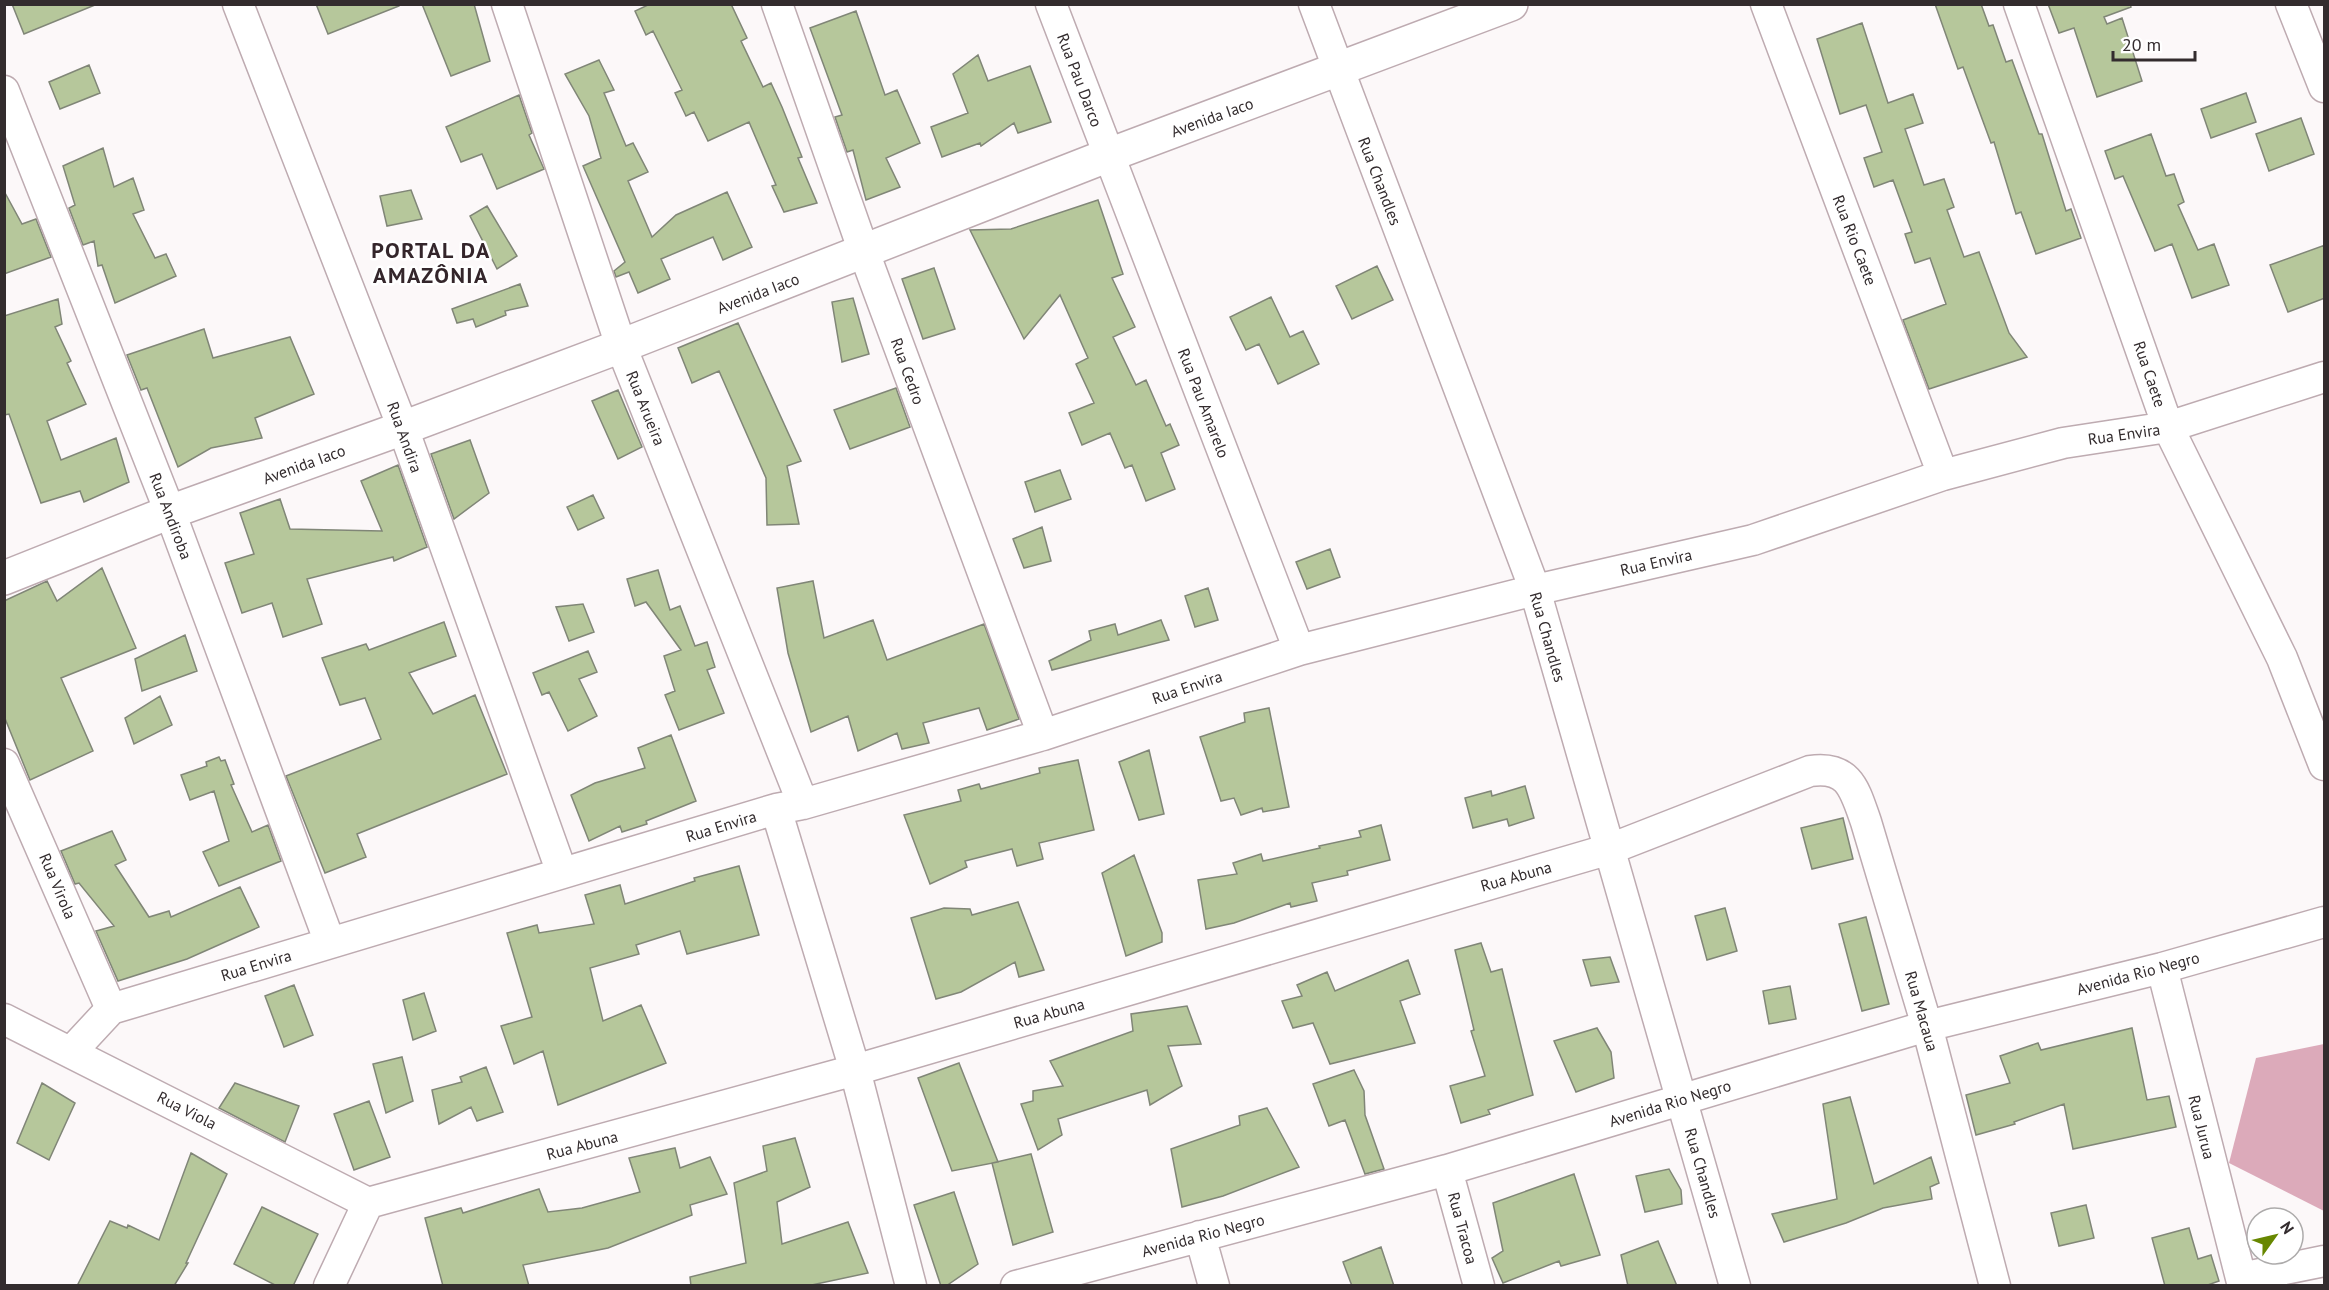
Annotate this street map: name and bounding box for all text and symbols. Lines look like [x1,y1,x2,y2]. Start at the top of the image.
scale bar [2113,24,2196,62]
street label: Rua Pau Darco [1053,30,1107,130]
text: 20 m [2122,33,2161,56]
street label: Avenida Iaco [1168,93,1256,141]
street label: Rua Chandles [1354,134,1406,228]
street label: Rua Rio Caete [1829,192,1881,288]
district label: PORTAL DA AMAZÔNIA [371,236,491,289]
street label: Avenida Iaco [714,268,802,318]
street label: Rua Cedro [887,335,929,407]
street label: Rua Caete [2129,338,2171,410]
street label: Rua Pau Amarelo [1174,345,1234,461]
street label: Rua Arueira [622,368,670,448]
street label: Rua Andira [383,399,427,475]
street label: Rua Envira [2087,419,2161,449]
street label: Avenida Iaco [260,440,348,488]
street label: Rua Andiroba [145,470,197,562]
street label: Rua Envira [1618,544,1694,580]
street label: Rua Chandles [1526,590,1570,685]
street label: Rua Envira [1149,666,1225,708]
street label: Rua Envira [683,806,759,846]
street label: Rua Virola [35,850,81,922]
street label: Rua Abuna [1478,856,1554,896]
street label: Rua Envira [218,945,294,985]
street label: Avenida Rio Negro [2074,947,2202,999]
street label: Rua Macaua [1901,969,1943,1053]
street label: Rua Abuna [1011,993,1087,1033]
street label: Avenida Rio Negro [1607,1075,1733,1131]
street label: Rua Viola [154,1086,220,1134]
street label: Rua Jurua [2184,1093,2220,1161]
street label: Rua Abuna [544,1126,620,1164]
street label: Rua Chandles [1681,1126,1725,1221]
street label: Rua Tracoa [1444,1190,1482,1266]
north arrow [2245,1206,2305,1266]
street label: Avenida Rio Negro [1139,1209,1267,1261]
text: N [2276,1218,2299,1238]

